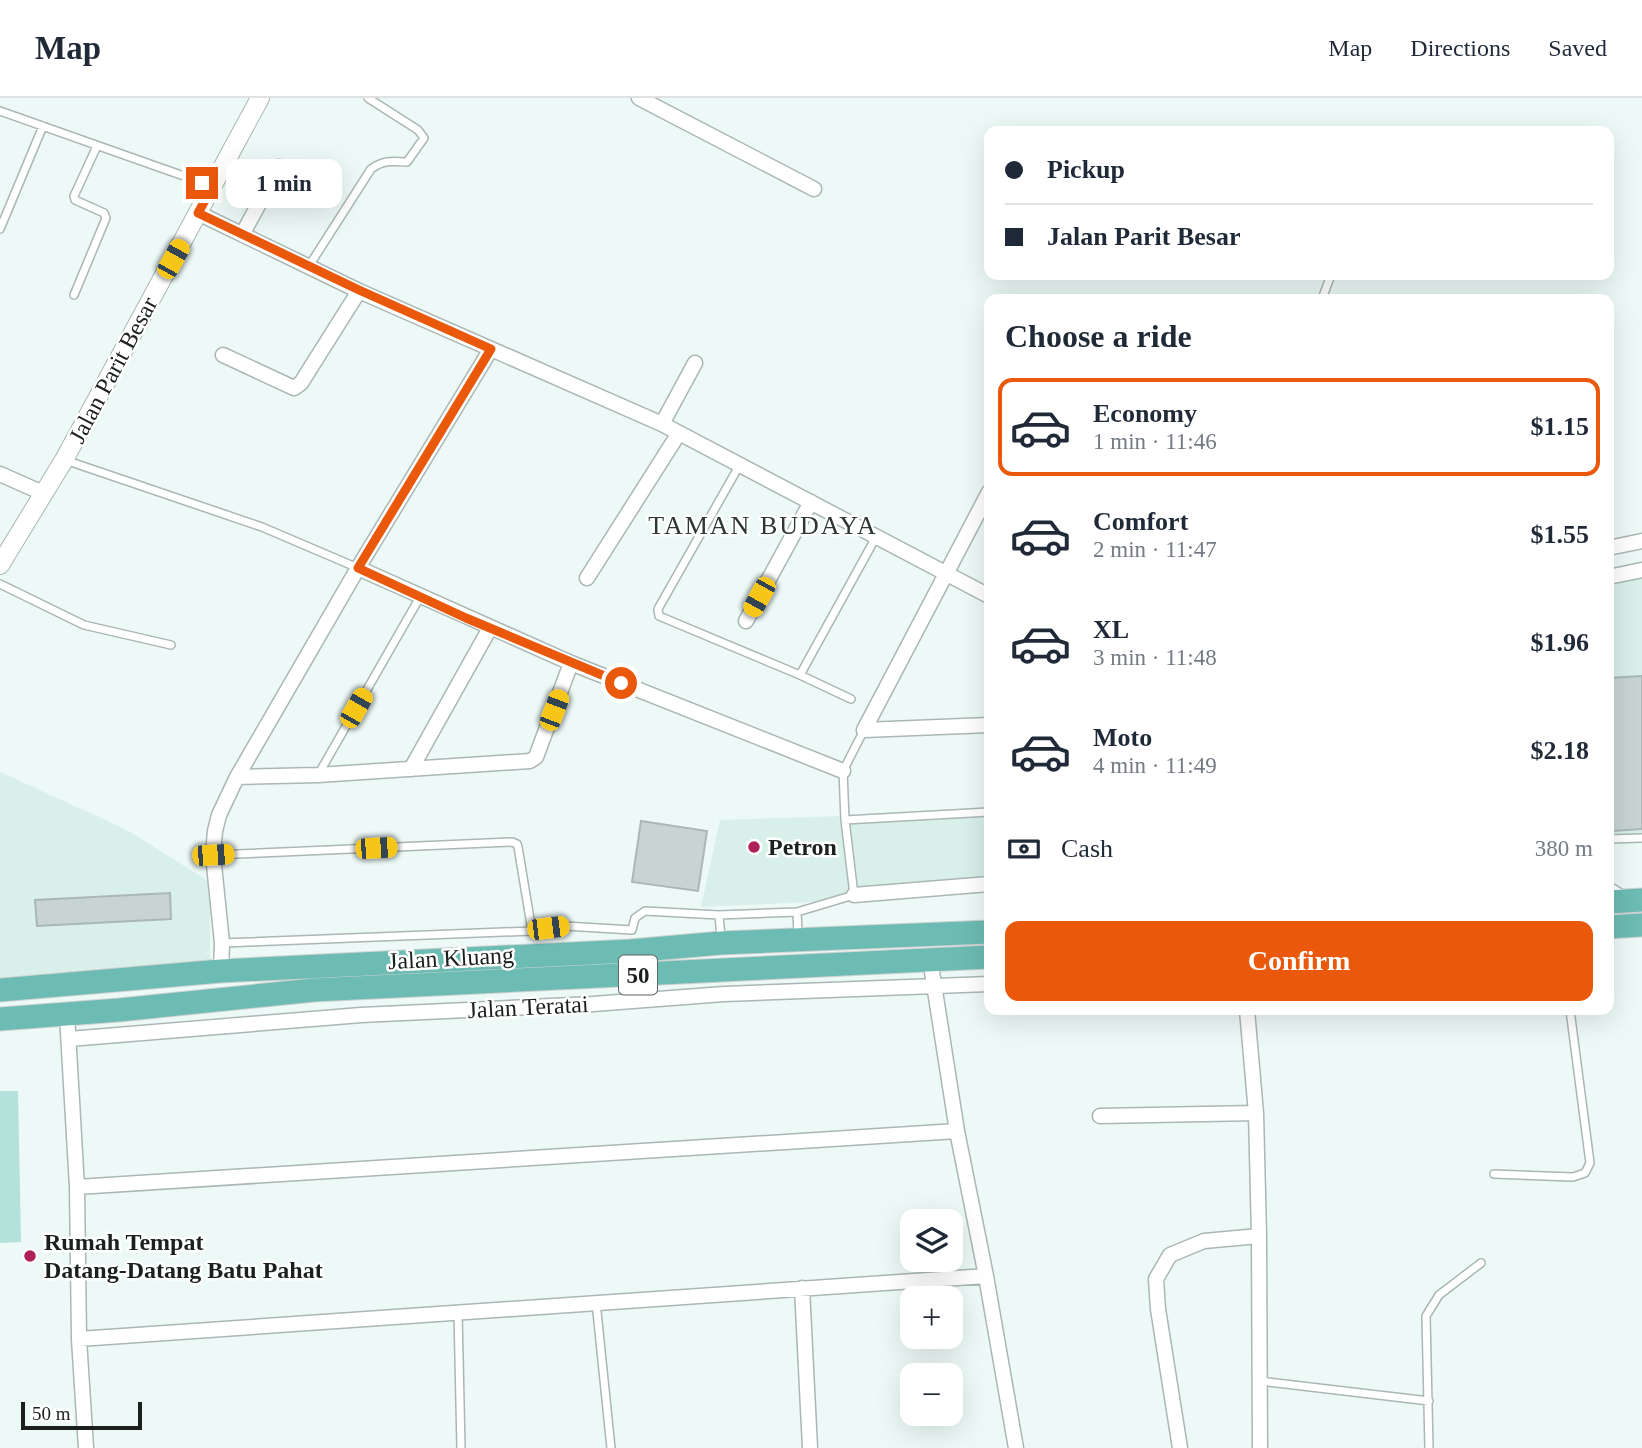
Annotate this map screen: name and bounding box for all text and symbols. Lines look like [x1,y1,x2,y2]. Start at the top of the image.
text: Map [35,30,101,66]
text: Map [1328,35,1372,61]
text: Directions [1410,35,1510,61]
text: Saved [1548,35,1607,61]
text: Pickup [1047,155,1125,184]
callout: 1 min [227,158,342,208]
route end [186,167,218,199]
text: 1 min [256,171,312,196]
text: Jalan Parit Besar [1047,222,1241,251]
car [154,236,193,282]
street label: Jalan Parit Besar [64,293,162,447]
text: Choose a ride [1005,318,1192,354]
icon: car [1009,396,1072,459]
text: Economy [1093,399,1197,428]
text: $1.15 [1531,412,1589,441]
text: 1 min · 11:46 [1093,429,1217,454]
icon: car [1009,504,1072,567]
text: Comfort [1093,507,1188,536]
district label: TAMAN BUDAYA [648,511,878,540]
text: $1.55 [1531,520,1589,549]
text: 2 min · 11:47 [1093,537,1217,562]
car [740,574,779,620]
icon: car [1009,612,1072,675]
text: XL [1093,615,1129,644]
text: $1.96 [1531,628,1589,657]
text: 3 min · 11:48 [1093,645,1217,670]
route start [605,667,637,699]
car [337,685,376,731]
car [537,687,572,733]
icon: car [1009,720,1072,783]
text: Moto [1093,723,1152,752]
text: $2.18 [1531,736,1589,765]
text: 4 min · 11:49 [1093,753,1217,778]
icon: cash [1005,830,1043,868]
place label: Petron [768,834,837,860]
text: Cash [1061,834,1113,863]
car [355,836,398,860]
text: 380 m [1535,836,1593,861]
marker: Petron [746,839,762,855]
car [192,843,235,867]
car [526,915,571,941]
button: Confirm [1005,921,1593,1001]
street label: Jalan Kluang [387,942,515,974]
road number: 50 [619,956,657,995]
street label: Jalan Teratai [467,991,589,1023]
map controls [900,1209,963,1426]
button: layers [900,1209,963,1272]
place label: Rumah Tempat Datang-Datang Batu Pahat [44,1229,323,1283]
marker: Rumah Tempat Datang-Datang Batu Pahat [22,1248,38,1264]
button: + [900,1286,963,1349]
button: − [900,1363,963,1426]
scale bar [21,1399,142,1431]
text: 50 m [32,1403,71,1424]

